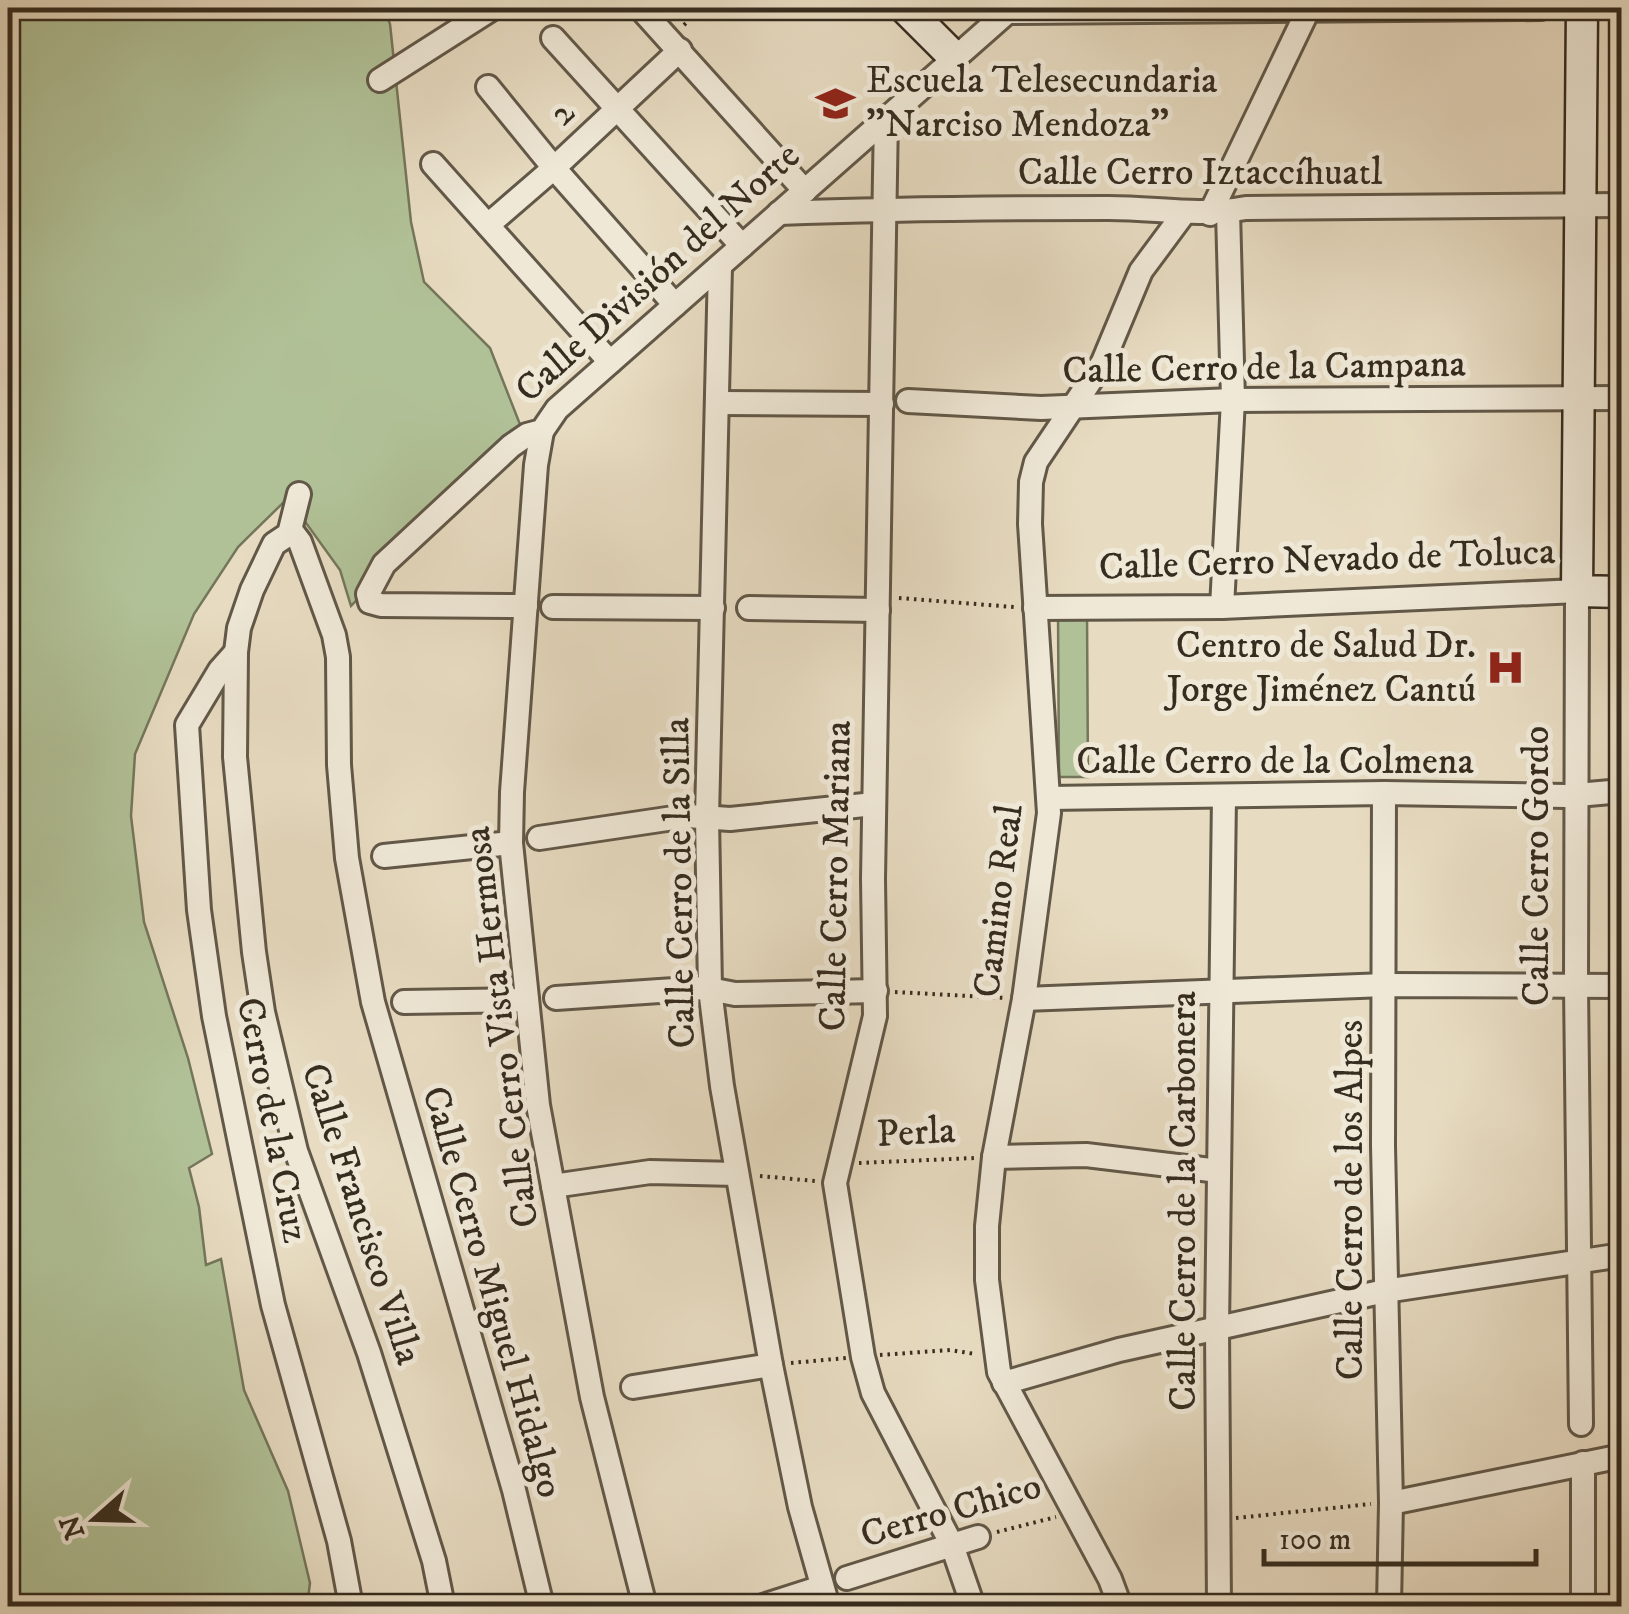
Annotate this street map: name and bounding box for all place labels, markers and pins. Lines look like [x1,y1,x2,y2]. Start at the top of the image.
place label: Escuela Telesecundaria "Narciso Mendoza" [866,57,1218,149]
school or university icon: Escuela Telesecundaria "Narciso Mendoza" [815,82,857,124]
place label: Centro de Salud Dr. Jorge Jiménez Cantú [1164,622,1476,714]
hospital icon: Centro de Salud Dr. Jorge Jiménez Cantú [1485,647,1527,689]

